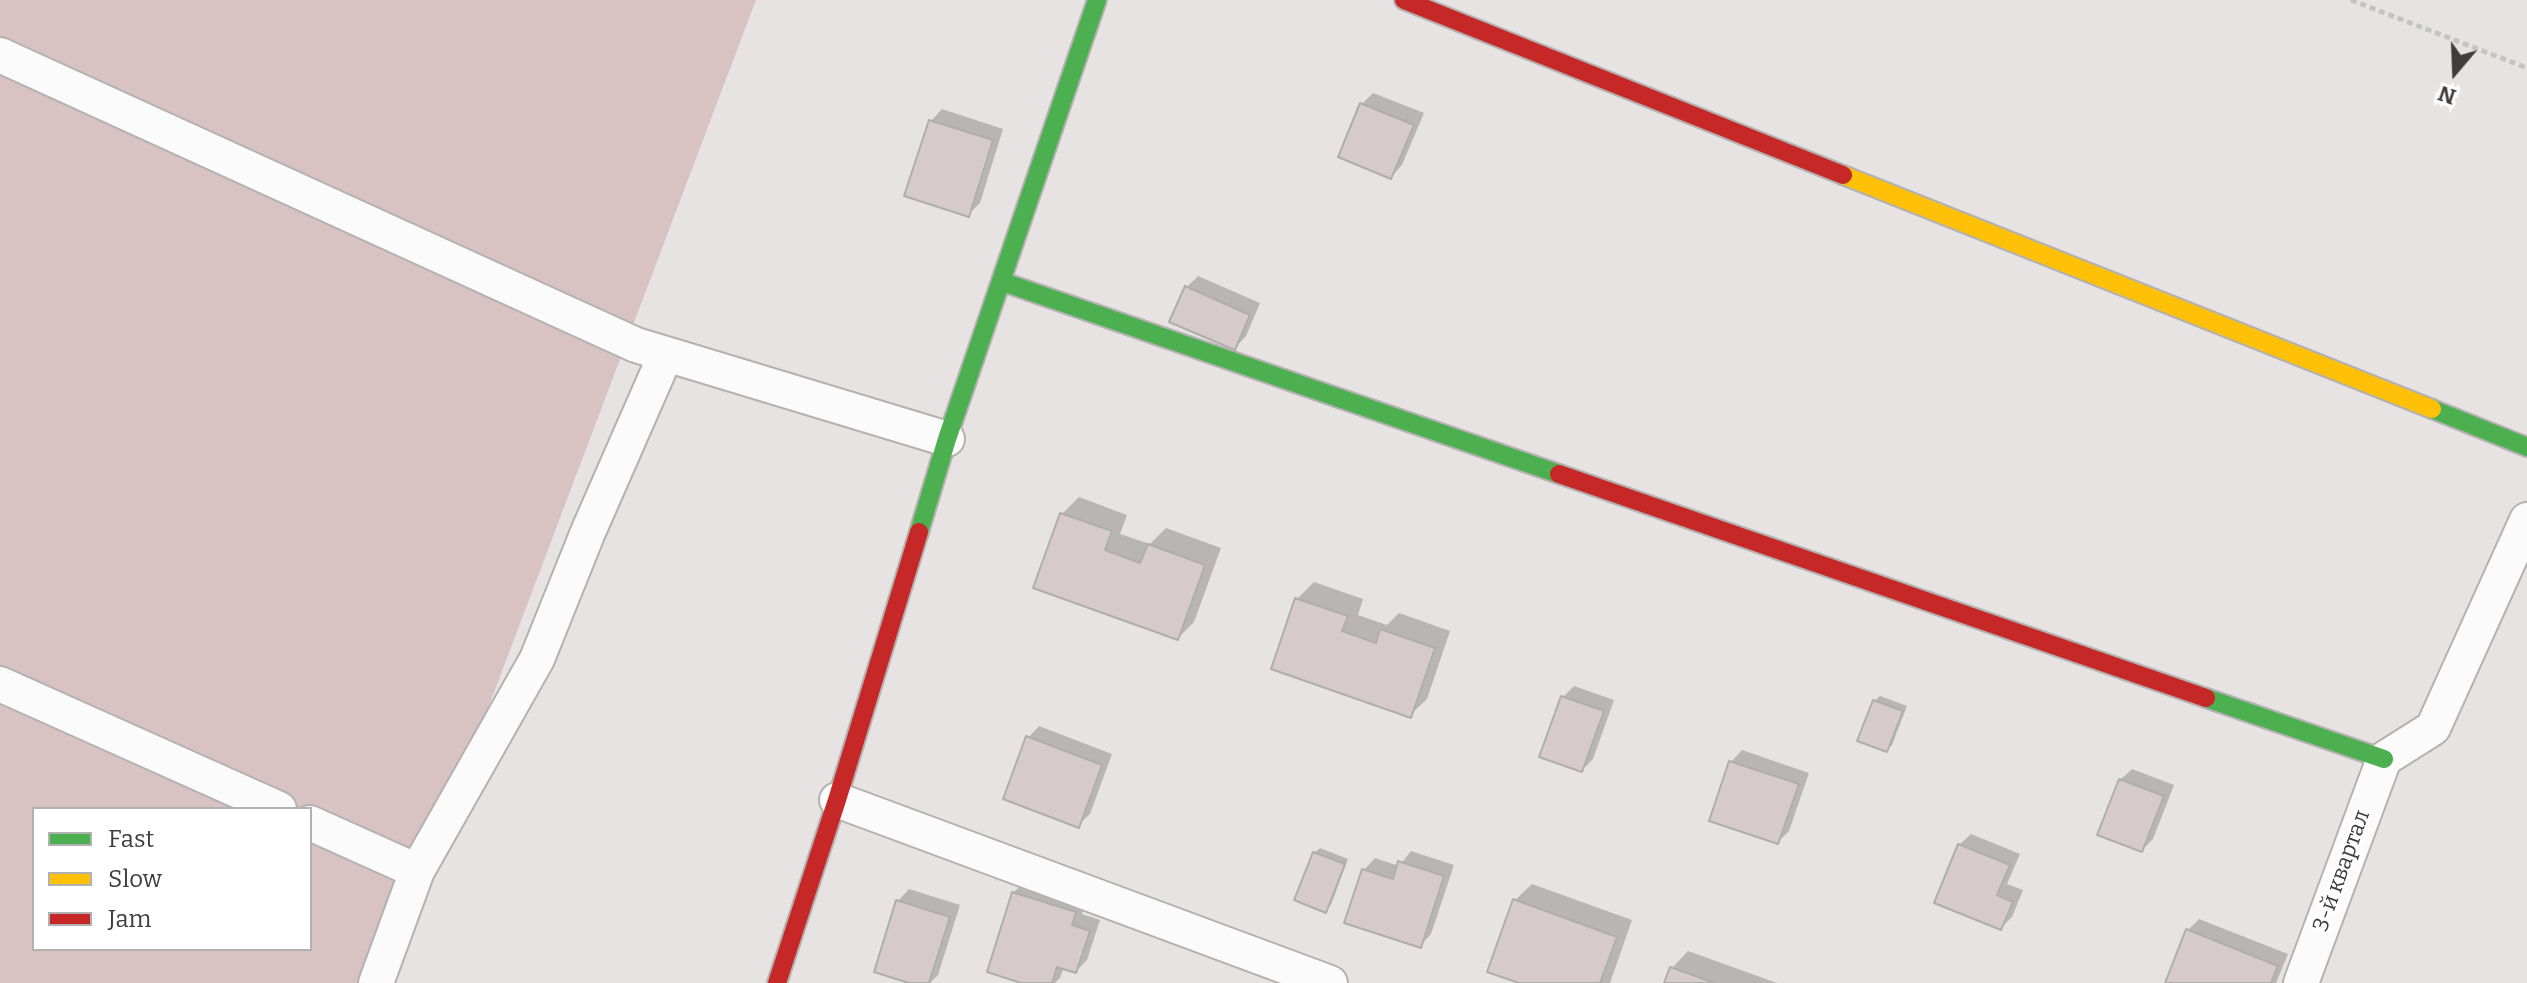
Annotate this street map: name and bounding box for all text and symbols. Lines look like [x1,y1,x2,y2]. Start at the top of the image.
north arrow [2415,32,2495,112]
text: N [2435,80,2459,111]
legend [32,807,312,951]
street label: 3-й квартал [2308,807,2376,935]
text: Fast [108,825,154,853]
text: Slow [108,865,162,893]
text: Jam [108,905,151,933]

